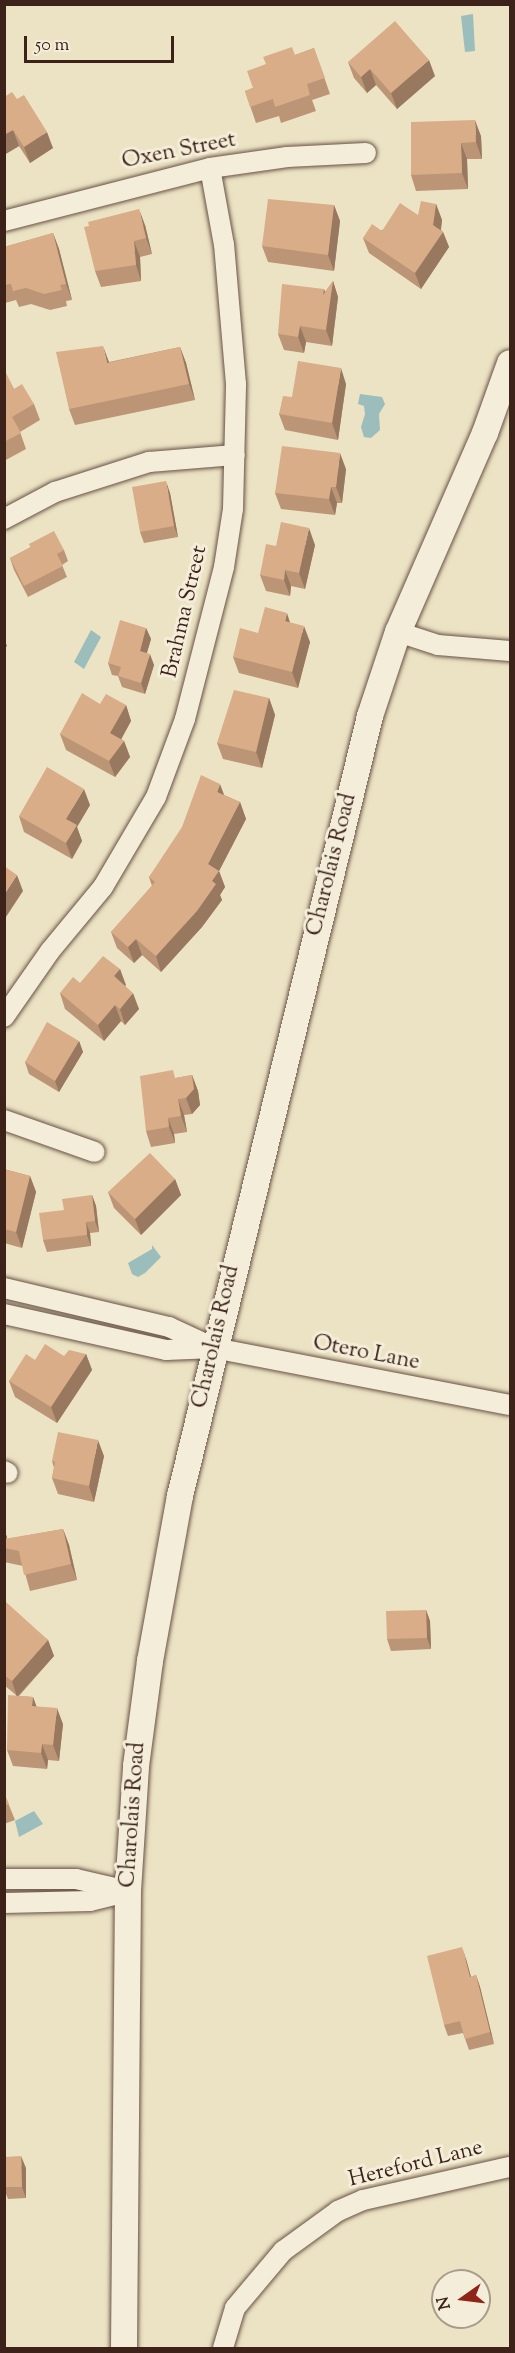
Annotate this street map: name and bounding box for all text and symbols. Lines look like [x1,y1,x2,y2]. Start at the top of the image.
scale bar [27,24,177,62]
text: 50 m [35,33,69,59]
street label: Oxen Street [120,128,238,176]
street label: Brahma Street [158,543,214,681]
street label: Charolais Road [303,791,363,939]
street label: Charolais Road [188,1263,246,1411]
street label: Otero Lane [310,1331,422,1377]
street label: Charolais Road [116,1741,152,1889]
street label: Hereford Lane [346,2136,486,2194]
north arrow [431,2269,491,2329]
text: N [432,2294,458,2312]

